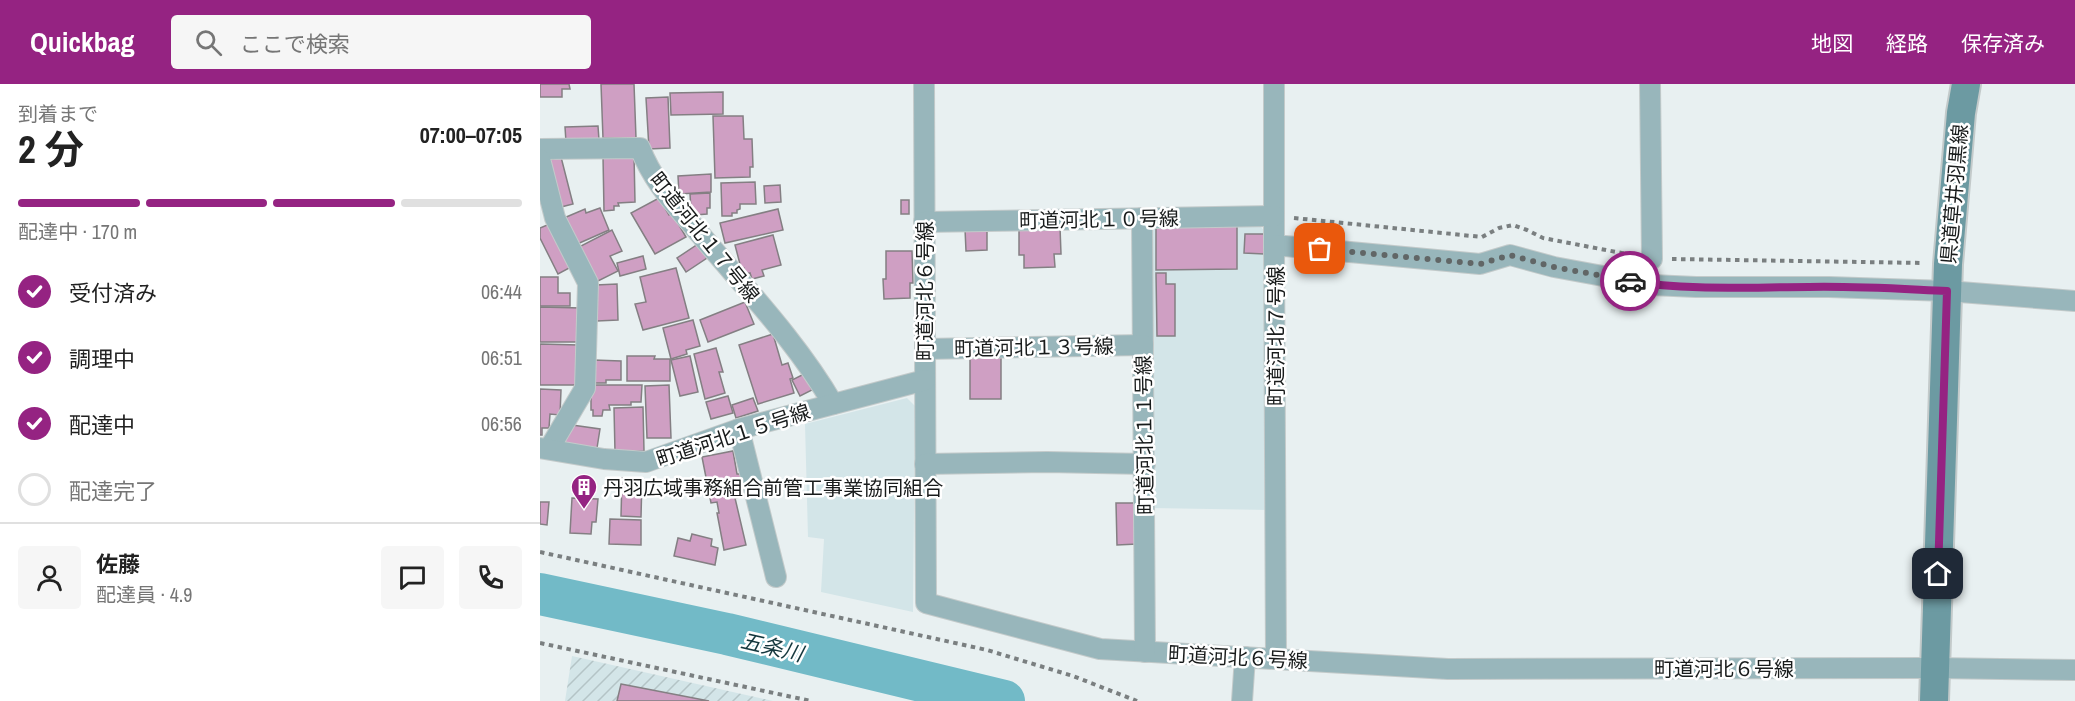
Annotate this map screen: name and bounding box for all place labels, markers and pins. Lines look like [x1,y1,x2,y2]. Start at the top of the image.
pin [1294,223,1345,274]
building icon: 丹羽広域事務組合前管工事業協同組合 [569,472,599,510]
place label: 丹羽広域事務組合前管工事業協同組合 [603,474,943,501]
pin [1912,548,1963,599]

